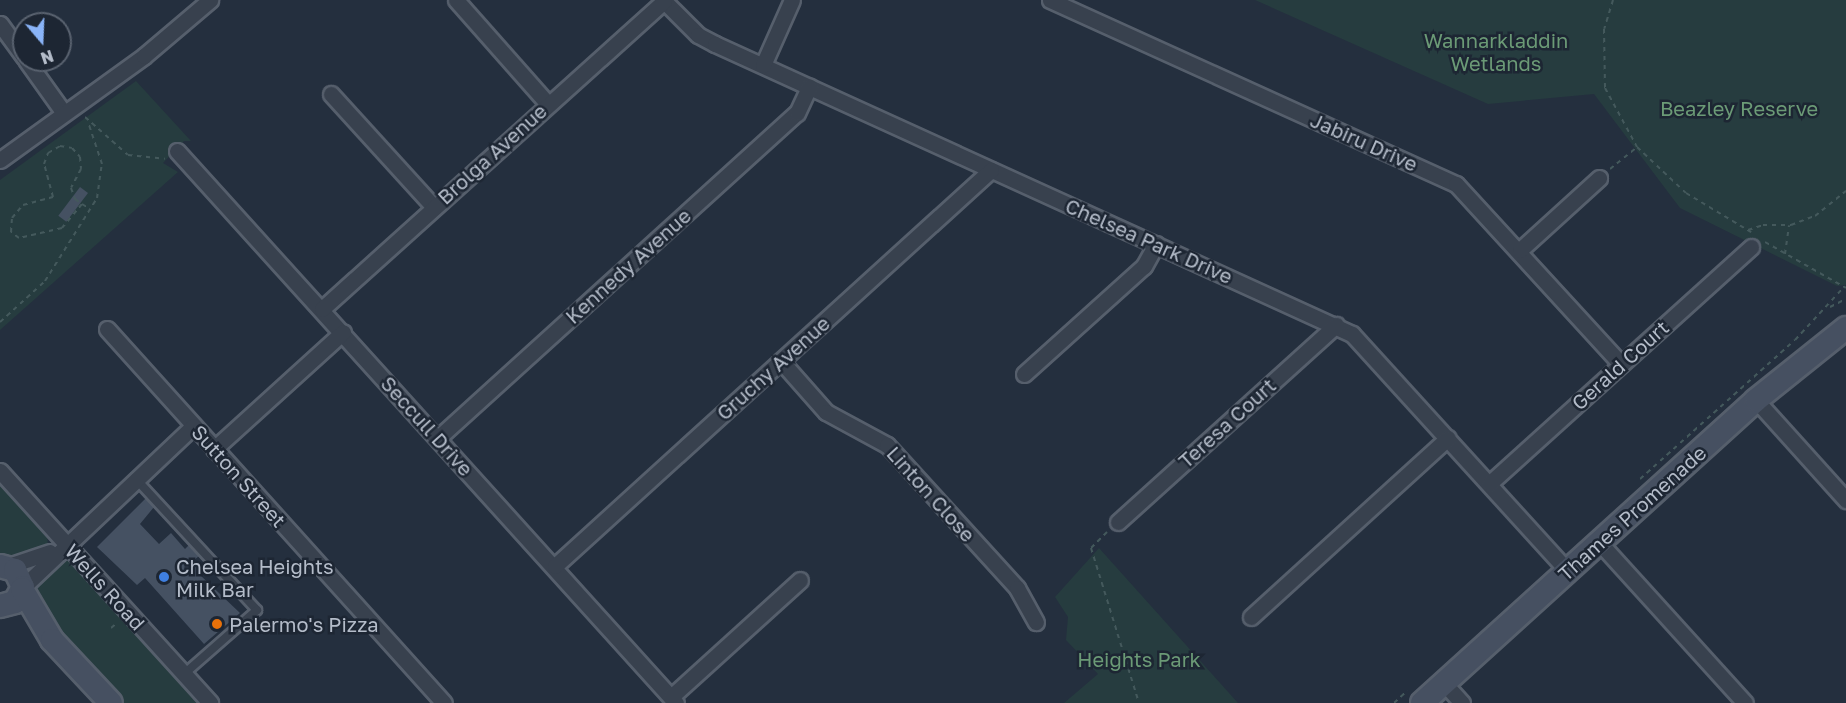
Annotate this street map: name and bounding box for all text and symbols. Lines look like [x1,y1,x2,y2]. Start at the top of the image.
north arrow [12,12,72,72]
park label: Wannarkladdin Wetlands [1424,28,1568,75]
text: N [38,46,56,69]
park label: Beazley Reserve [1660,96,1818,120]
street label: Brolga Avenue [433,99,551,209]
street label: Jabiru Drive [1307,108,1421,176]
street label: Chelsea Park Drive [1062,193,1236,289]
street label: Kennedy Avenue [560,203,696,329]
street label: Gruchy Avenue [712,311,834,425]
street label: Gerald Court [1567,315,1673,415]
street label: Seccull Drive [376,371,478,481]
street label: Teresa Court [1174,373,1280,473]
street label: Sutton Street [187,420,291,532]
street label: Thames Promenade [1553,440,1711,586]
street label: Linton Close [882,441,980,547]
street label: Wells Road [60,539,150,635]
place label: Chelsea Heights Milk Bar [176,554,334,601]
marker: Chelsea Heights Milk Bar [157,570,171,584]
place label: Palermo's Pizza [229,612,379,636]
marker: Palermo's Pizza [210,617,224,631]
park label: Heights Park [1077,647,1201,671]

